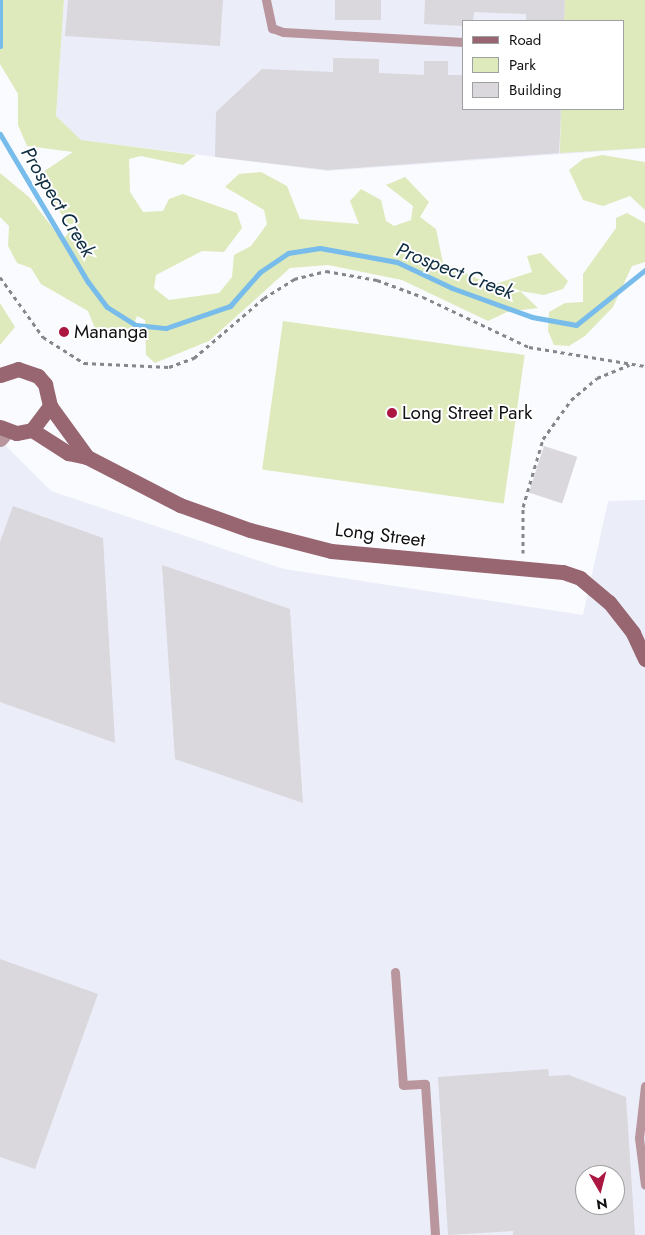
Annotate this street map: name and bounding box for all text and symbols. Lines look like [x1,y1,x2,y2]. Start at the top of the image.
legend [462,20,625,110]
text: Road [509,29,541,51]
text: Park [509,54,536,76]
text: Building [509,79,561,101]
water label: Prospect Creek [16,143,100,261]
water label: Prospect Creek [393,238,517,304]
place label: Mananga [74,321,148,343]
marker: Mananga [58,326,70,338]
place label: Long Street Park [402,402,532,424]
marker: Long Street Park [386,407,398,419]
street label: Long Street [334,518,426,552]
north arrow [575,1165,625,1215]
text: N [595,1193,609,1215]

